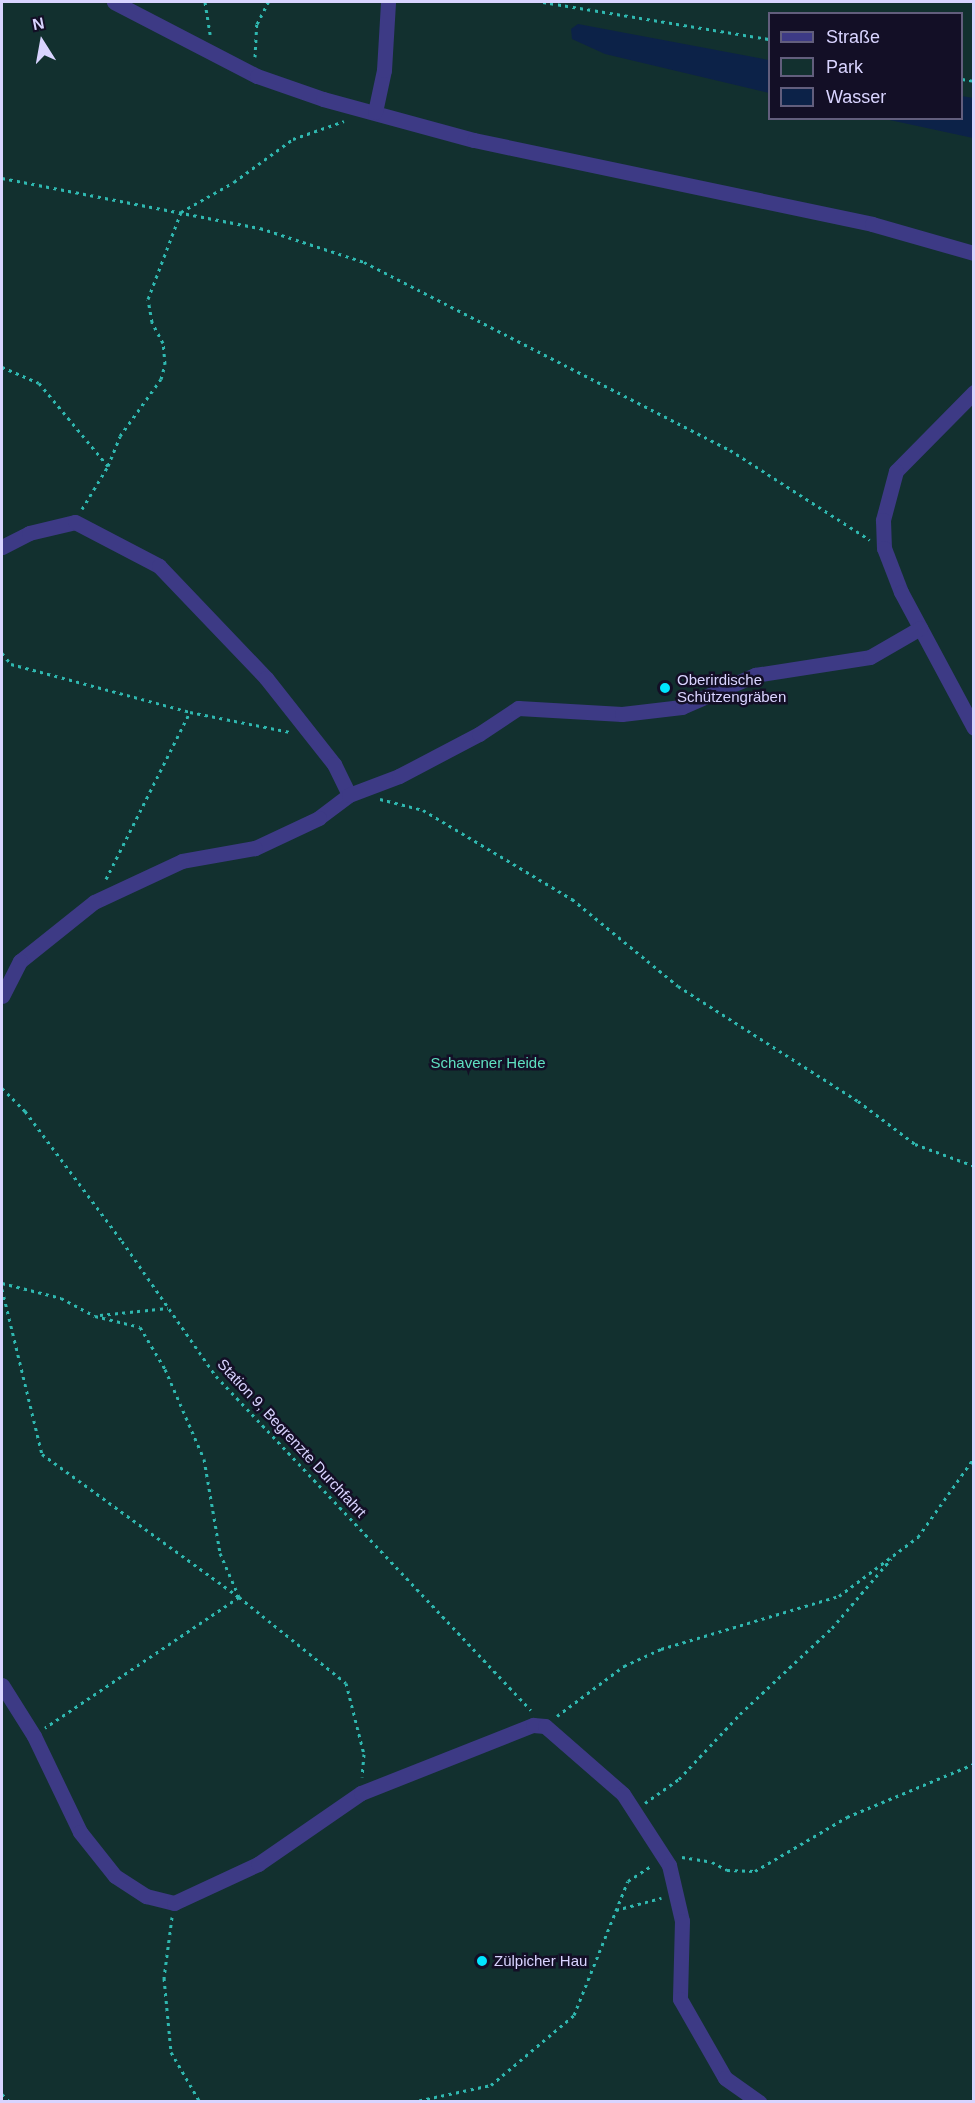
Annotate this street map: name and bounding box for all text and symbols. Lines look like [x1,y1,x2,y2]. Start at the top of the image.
north arrow [12,12,72,72]
legend [768,12,963,120]
text: N [31,14,46,33]
text: Straße [826,27,880,47]
text: Park [826,57,863,77]
text: Wasser [826,87,886,107]
place label: Oberirdische Schützengräben [677,670,786,705]
marker: Oberirdische Schützengräben [658,681,672,695]
park label: Schavener Heide [430,1054,546,1072]
street label: Station 9, Begrenzte Durchfahrt [214,1355,370,1521]
place label: Zülpicher Hau [494,1952,587,1970]
marker: Zülpicher Hau [475,1954,489,1968]

